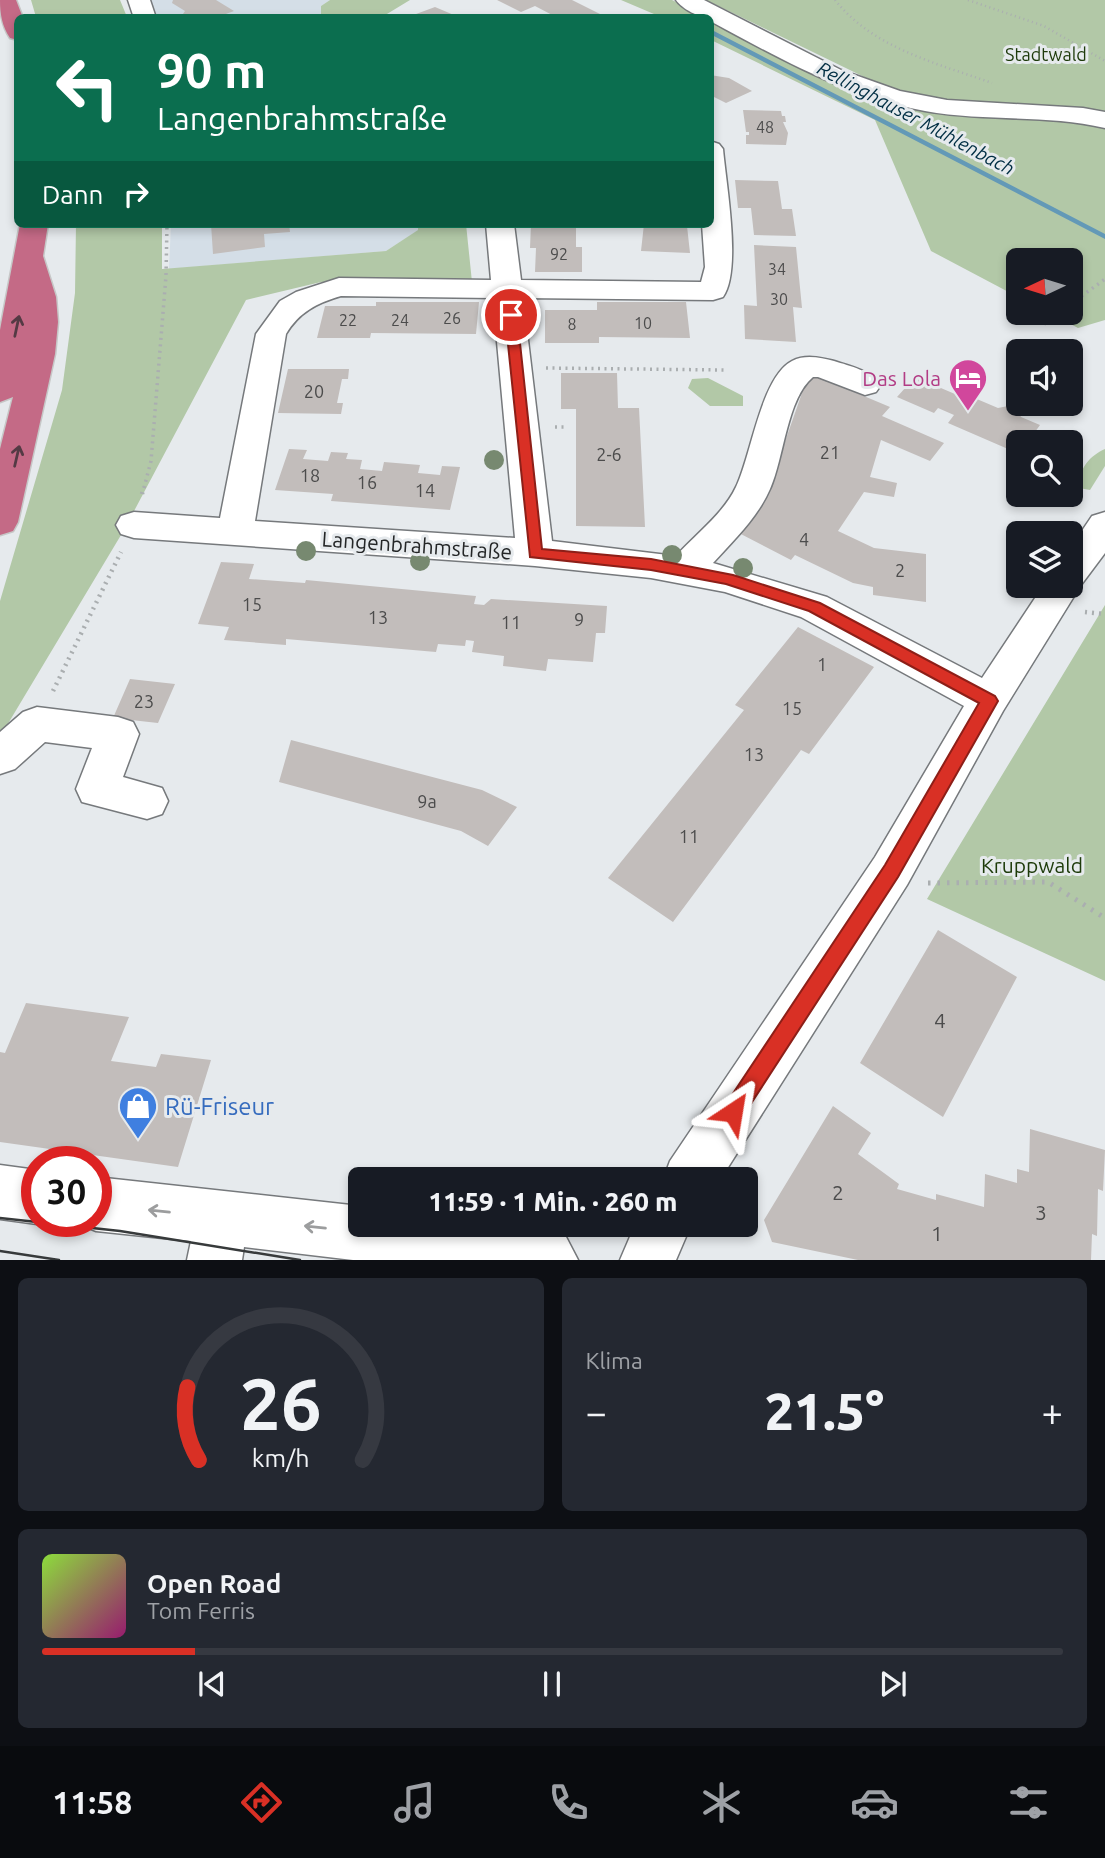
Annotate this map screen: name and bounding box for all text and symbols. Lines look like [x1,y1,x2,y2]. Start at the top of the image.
icon: left [42,42,133,133]
text: 90 m [157,42,266,97]
park label: Stadtwald [1005,44,1087,64]
water label: Rellinghauser Mühlenbach [814,57,1018,179]
text: Langenbrahmstraße [157,100,448,136]
house number: 48 [756,118,774,136]
icon: right [117,175,155,213]
text: Dann [42,180,103,209]
house number: 92 [550,245,568,263]
north arrow [1006,248,1083,326]
map controls [1006,248,1083,598]
house number: 34 [768,260,786,278]
pin [481,285,541,345]
house number: 30 [770,290,788,308]
icon: arrive [492,296,530,334]
house number: 26 [443,309,461,327]
house number: 22 [339,311,357,329]
house number: 24 [391,311,409,329]
house number: 10 [634,314,652,332]
one-way arrow [10,315,24,338]
house number: 8 [567,315,577,333]
button: sound [1006,339,1083,416]
hotel icon: Das Lola [947,357,989,412]
place label: Das Lola [862,366,941,390]
house number: 20 [304,381,324,401]
button: search [1006,430,1083,507]
house number: 21 [820,442,840,462]
house number: 2-6 [596,444,622,464]
one-way arrow [11,445,24,468]
house number: 18 [300,465,320,485]
house number: 16 [357,472,377,492]
house number: 14 [415,480,435,500]
button: layers [1006,521,1083,598]
street label: Langenbrahmstraße [321,526,513,564]
house number: 4 [799,529,809,549]
house number: 2 [895,560,905,580]
house number: 15 [242,594,262,614]
house number: 13 [368,607,388,627]
house number: 9 [574,609,584,629]
house number: 11 [501,612,521,632]
house number: 1 [817,654,827,674]
house number: 23 [134,691,154,711]
house number: 15 [782,698,802,718]
house number: 13 [744,744,764,764]
house number: 9a [417,791,437,811]
house number: 11 [679,826,699,846]
park label: Kruppwald [981,853,1083,877]
house number: 4 [934,1008,946,1032]
position arrow [696,1075,770,1149]
shop icon: Rü-Friseur [117,1085,159,1140]
place label: Rü-Friseur [165,1093,274,1120]
speed limit sign: 30 [21,1146,112,1237]
house number: 2 [832,1180,844,1204]
text: 11:59 · 1 Min. · 260 m [429,1187,677,1216]
house number: 3 [1035,1200,1047,1224]
one-way arrow [149,1204,171,1217]
one-way arrow [304,1221,327,1234]
house number: 1 [931,1221,943,1245]
text: Klima [586,1348,643,1373]
text: 26 [240,1363,322,1445]
text: 21.5° [764,1382,884,1440]
text: − [586,1391,607,1433]
text: + [1042,1391,1063,1433]
text: km/h [252,1444,310,1472]
text: Open Road [147,1569,281,1598]
text: Tom Ferris [147,1598,255,1623]
icon: previous [193,1665,231,1703]
icon: pause [533,1665,571,1703]
icon: next [874,1665,912,1703]
icon: directions [237,1778,286,1827]
icon: music [390,1778,439,1827]
icon: phone [544,1778,593,1827]
icon: climate [697,1778,746,1827]
icon: car [850,1778,899,1827]
icon: filters [1004,1778,1053,1827]
text: 11:58 [52,1784,132,1820]

